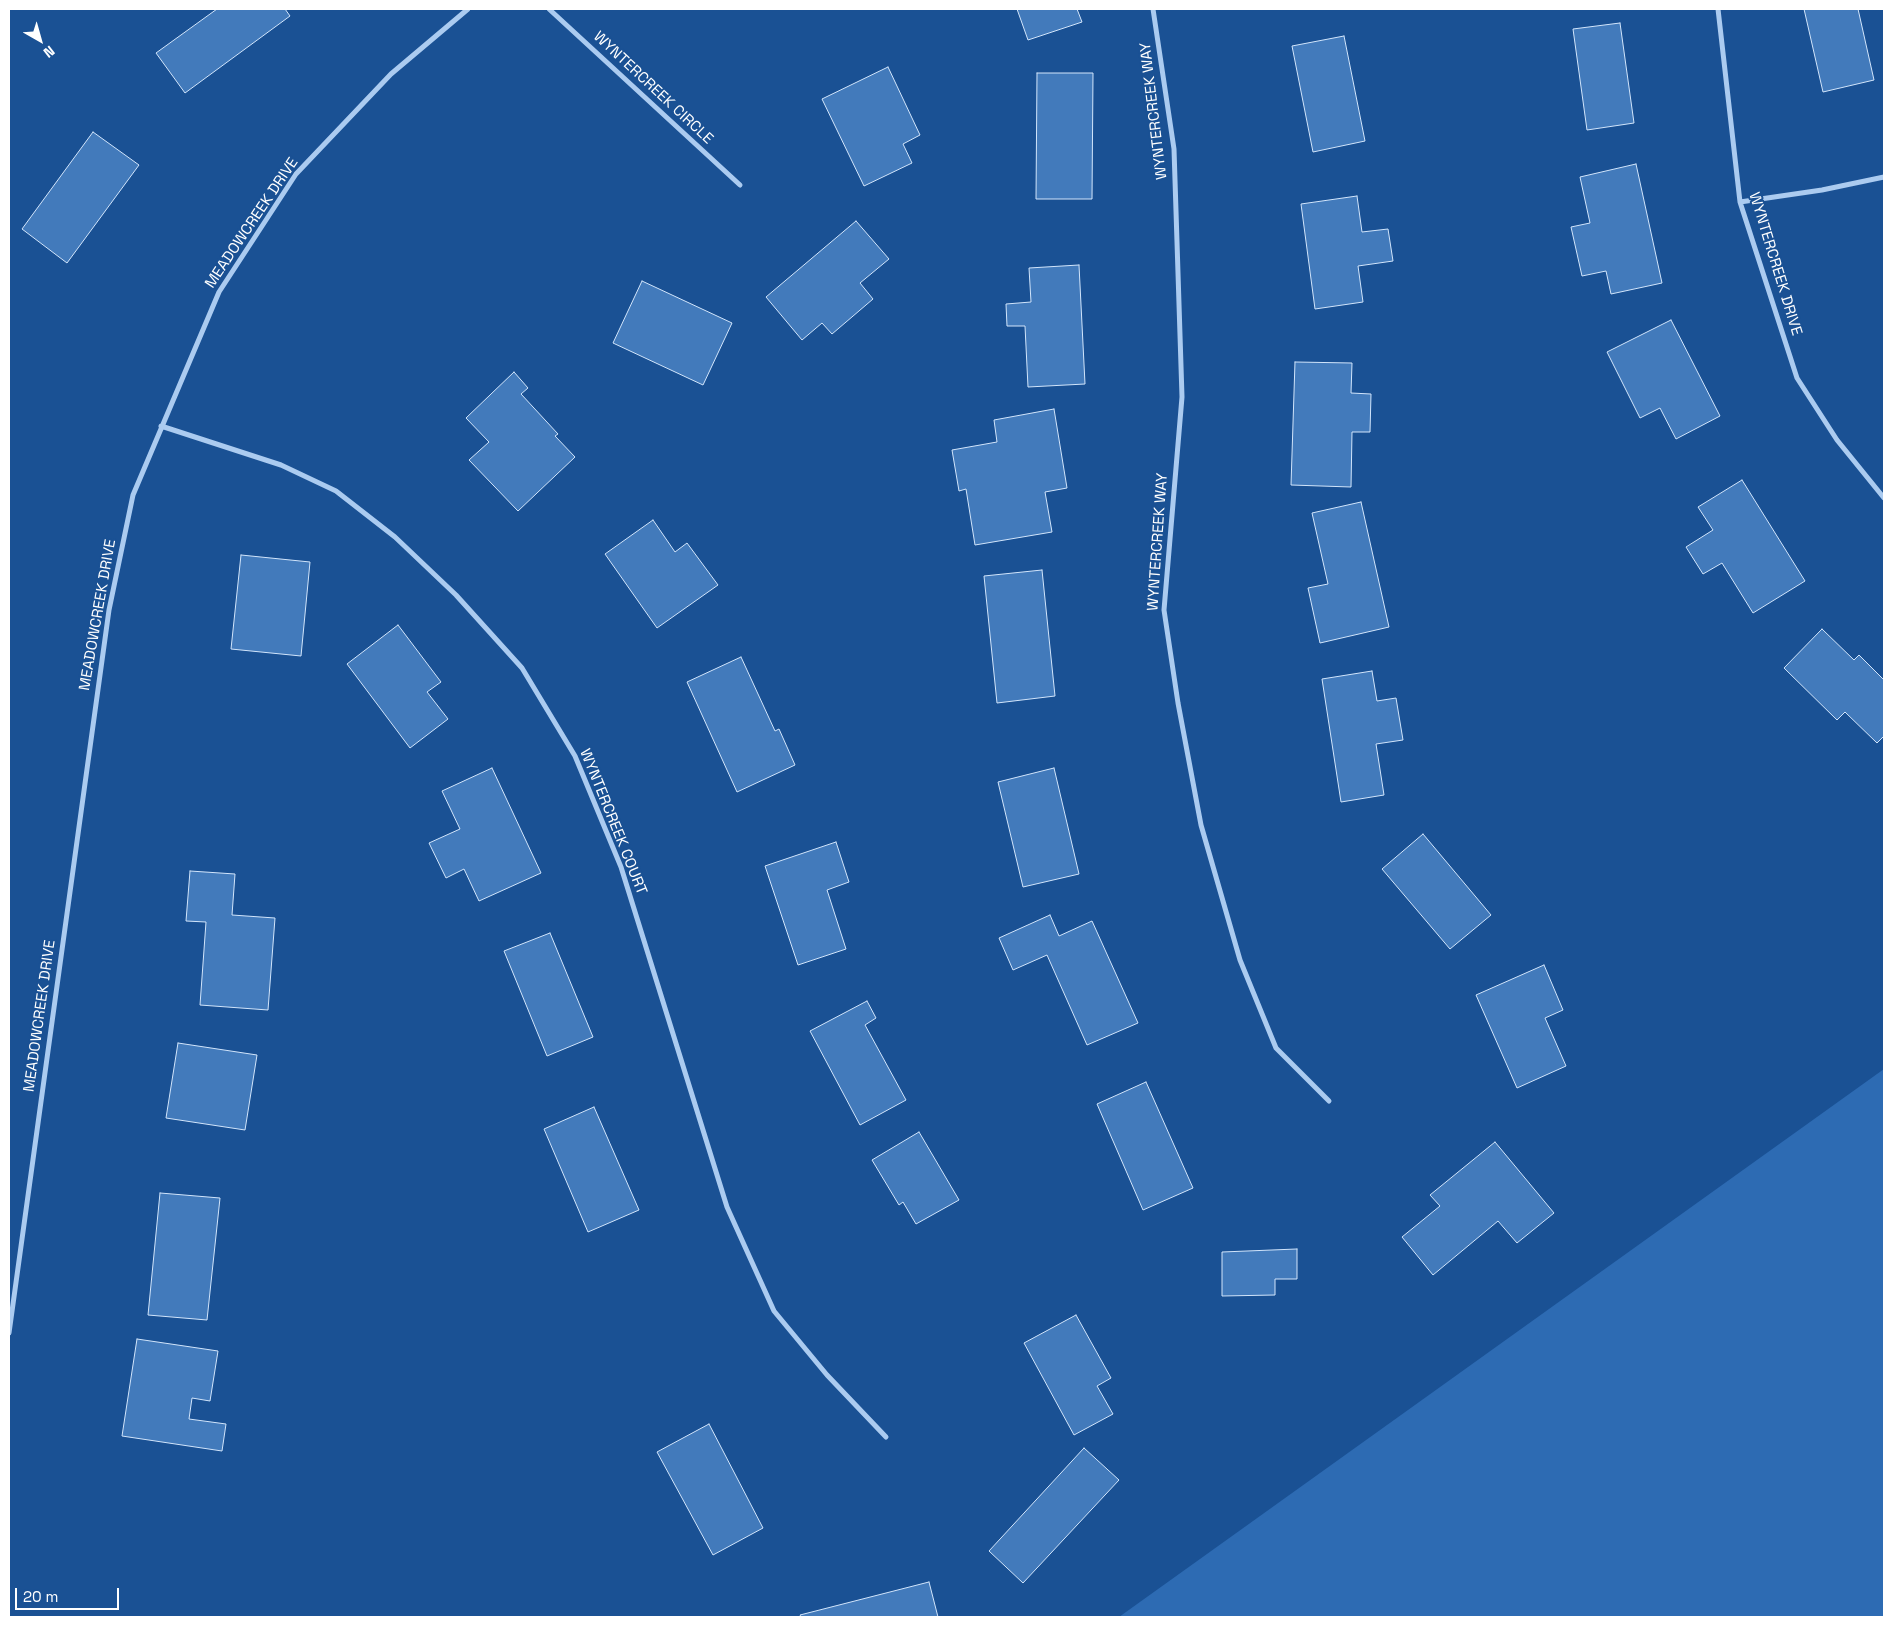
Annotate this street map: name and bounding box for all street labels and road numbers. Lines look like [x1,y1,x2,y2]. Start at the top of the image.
street label: WYNTERCREEK CIRCLE [589,28,717,148]
street label: WYNTERCREEK WAY [1137,41,1171,181]
street label: MEADOWCREEK DRIVE [202,154,302,292]
street label: WYNTERCREEK DRIVE [1745,190,1805,338]
street label: WYNTERCREEK WAY [1144,472,1172,612]
street label: MEADOWCREEK DRIVE [76,538,120,692]
street label: WYNTERCREEK COURT [575,746,651,898]
street label: MEADOWCREEK DRIVE [20,939,60,1093]

